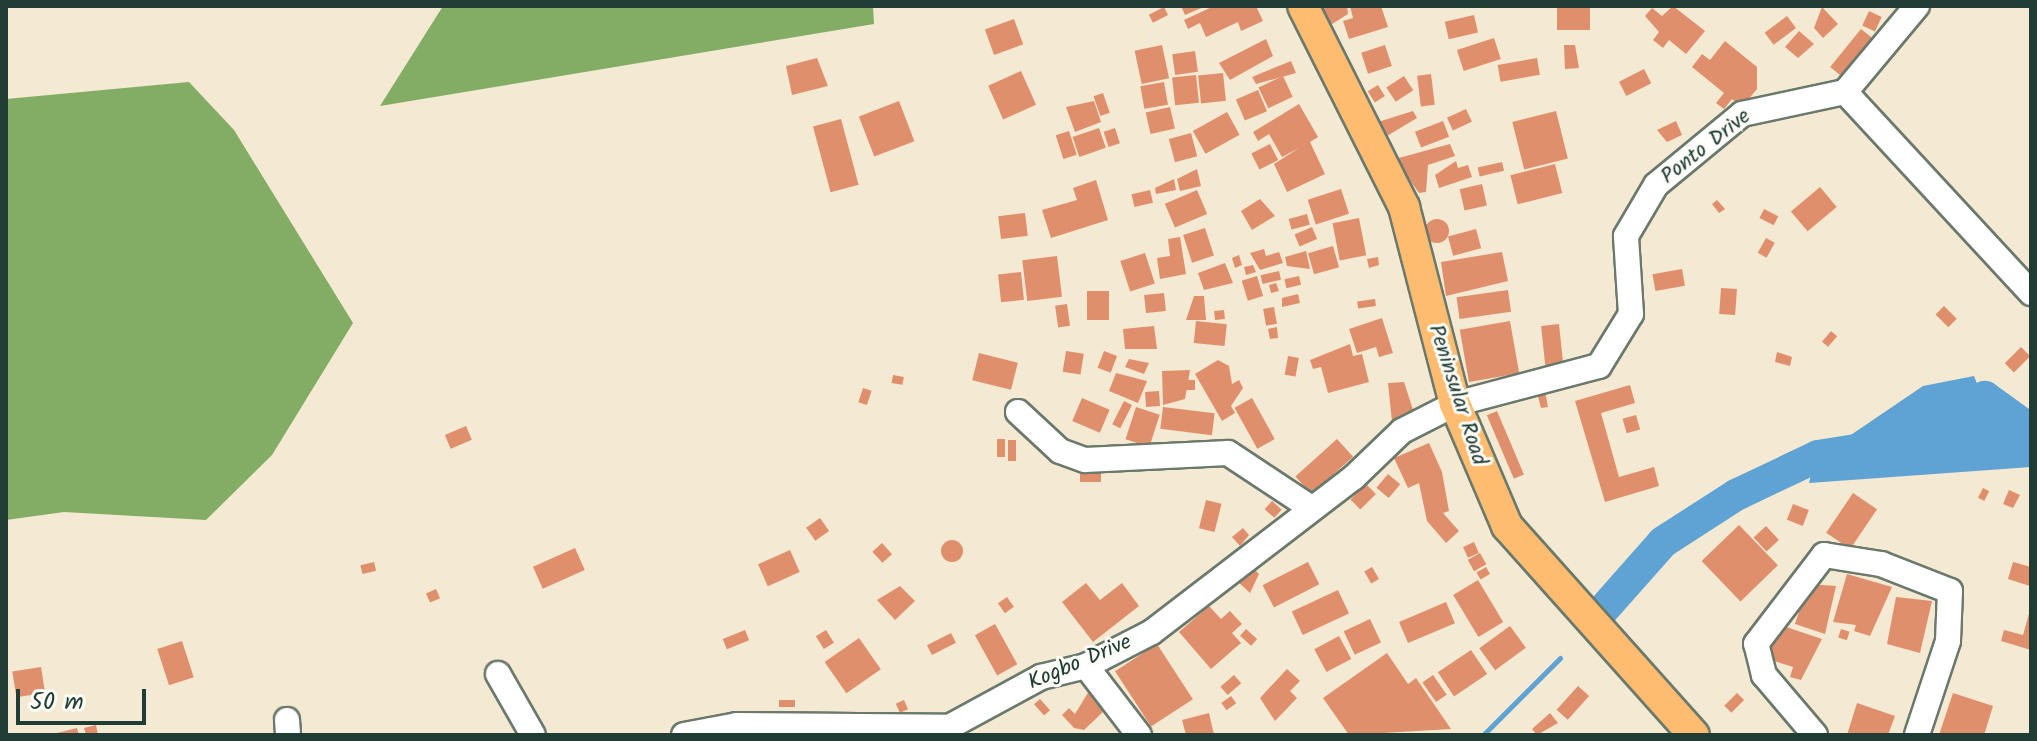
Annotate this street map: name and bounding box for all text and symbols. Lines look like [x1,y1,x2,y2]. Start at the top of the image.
street label: Ponto Drive [1656,104,1756,190]
street label: Peninsular Road [1422,321,1492,469]
street label: Kogbo Drive [1024,629,1136,697]
scale bar [20,673,150,723]
text: 50 m [30,683,84,722]

